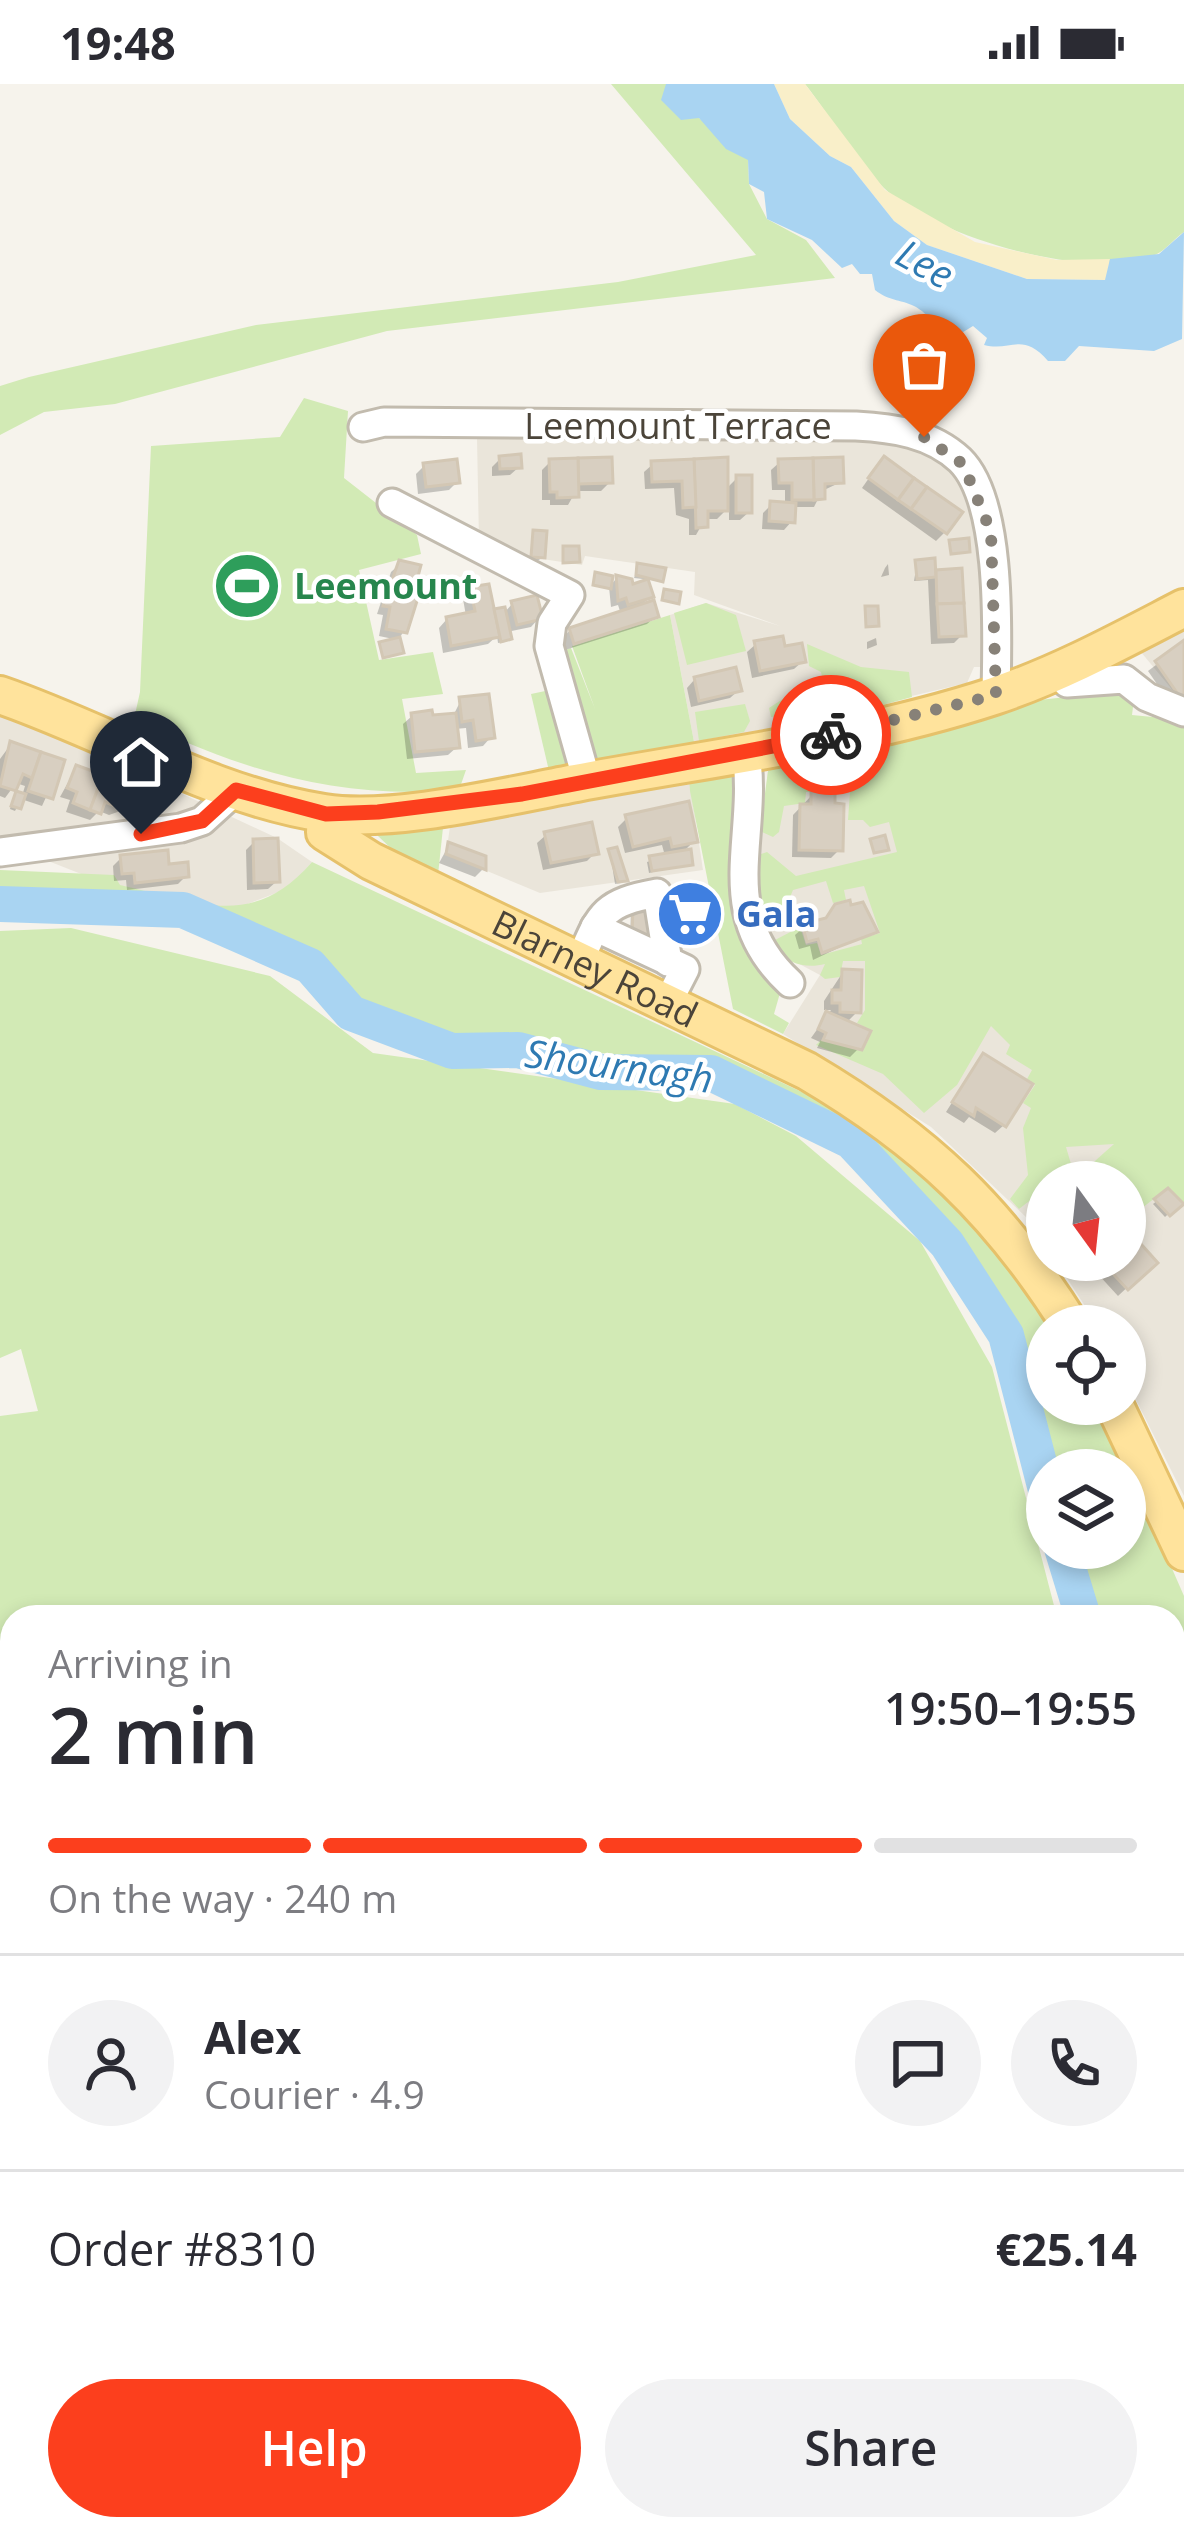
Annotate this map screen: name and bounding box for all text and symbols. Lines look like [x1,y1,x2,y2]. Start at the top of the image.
text: 19:48 [60,12,176,73]
water label: Lee [888,226,964,300]
pin [873,314,975,437]
icon: bag [891,332,957,398]
street label: Leemount Terrace [524,401,832,450]
sports icon: Leemount [212,551,282,621]
place label: Leemount [294,561,477,610]
courier [771,675,891,795]
icon: bike [798,702,864,768]
pin [90,711,192,834]
icon: home [108,729,174,795]
supermarket icon: Gala [655,879,725,949]
place label: Gala [736,889,817,938]
street label: Blarney Road [484,898,706,1039]
water label: Shournagh [522,1025,717,1104]
north arrow [1026,1161,1146,1281]
map controls [1026,1161,1146,1569]
button: locate [1026,1305,1146,1425]
button: layers [1026,1449,1146,1569]
text: Arriving in [48,1636,233,1689]
text: 19:50–19:55 [884,1677,1137,1738]
text: 2 min [48,1681,259,1787]
text: On the way · 240 m [48,1871,397,1924]
button: person [48,2000,174,2126]
button: chat [855,2000,981,2126]
button: phone [1011,2000,1137,2126]
text: Alex [204,2006,301,2067]
text: Courier · 4.9 [204,2067,425,2120]
text: Order #8310 [48,2218,316,2279]
text: €25.14 [996,2218,1137,2279]
button: Help [48,2379,581,2517]
button: Share [605,2379,1137,2517]

